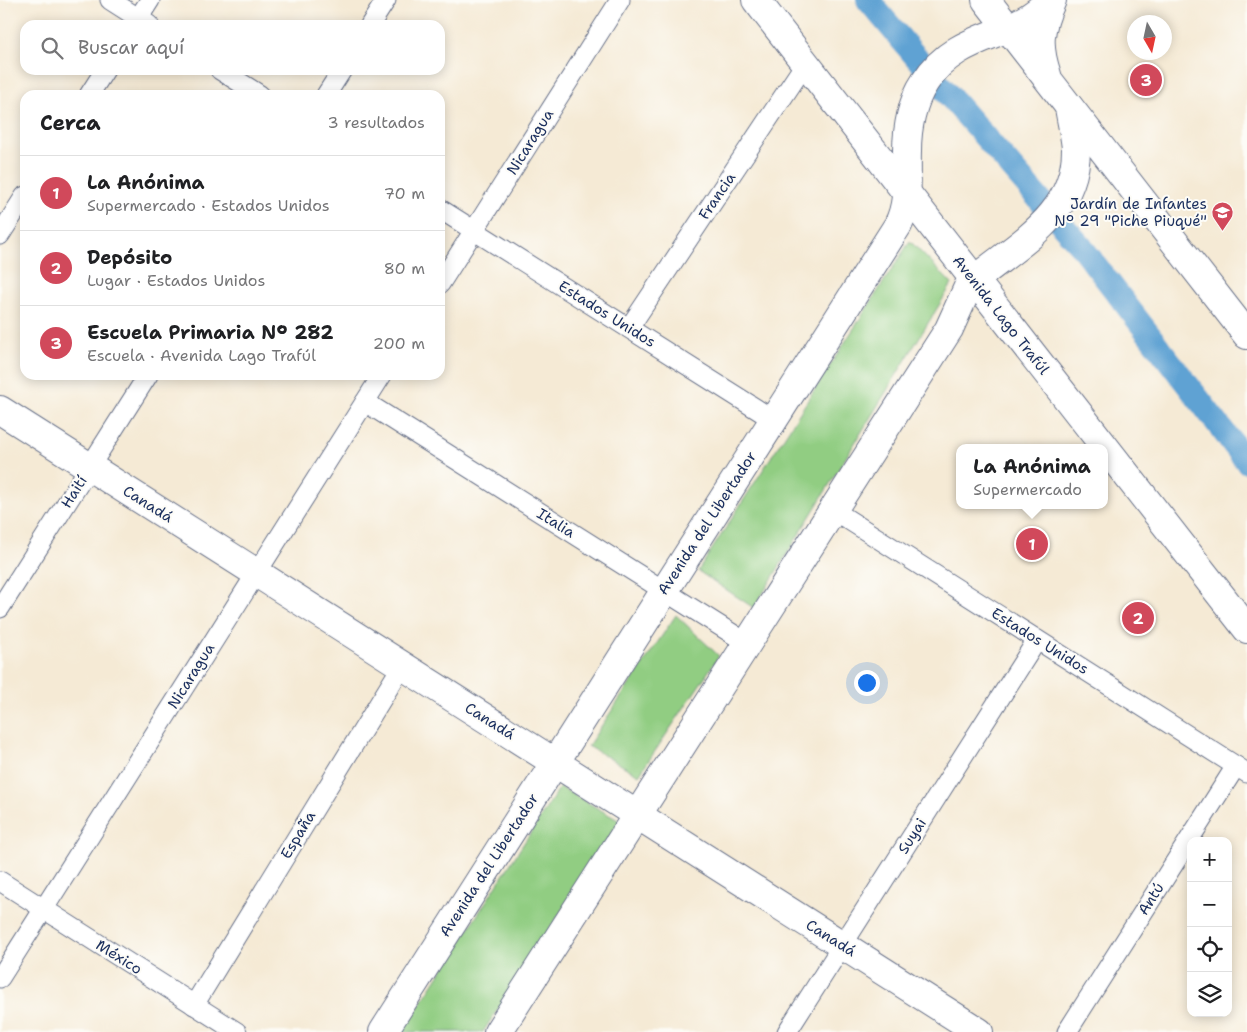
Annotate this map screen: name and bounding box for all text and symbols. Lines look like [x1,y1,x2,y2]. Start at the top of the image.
north arrow [1127,15,1172,60]
search box [20,20,445,75]
icon: search [38,34,66,62]
text: Buscar aquí [78,35,184,60]
pin: 3 [1130,61,1162,99]
street label: Nicaragua [502,105,558,179]
text: Cerca [40,109,101,137]
text: 3 resultados [327,112,425,133]
street label: Francia [694,168,740,223]
text: La Anónima [87,170,205,195]
text: 1 [52,183,60,204]
text: 70 m [384,183,425,204]
place label: Jardín de Infantes N° 29 "Piche Piuqué" [1054,194,1207,231]
text: Supermercado · Estados Unidos [87,195,330,216]
school or university icon: Jardín de Infantes N° 29 "Piche Piuqué" [1211,201,1235,232]
text: Depósito [87,245,172,270]
street label: Avenida Lago Trafúl [948,251,1054,379]
text: 2 [50,258,62,279]
text: 80 m [384,258,425,279]
text: Lugar · Estados Unidos [87,270,265,291]
street label: Estados Unidos [555,276,659,352]
text: Escuela Primaria N° 282 [87,320,334,345]
text: 3 [50,333,62,354]
text: 200 m [373,333,425,354]
text: Escuela · Avenida Lago Trafúl [87,345,316,366]
popup [956,444,1108,509]
street label: Avenida del Libertador [653,447,761,599]
text: La Anónima [973,454,1091,479]
street label: Haití [56,471,92,512]
text: Supermercado [973,479,1082,500]
street label: Canadá [119,481,177,528]
street label: Italia [533,504,579,543]
pin: 1 [1016,525,1048,563]
pin: 2 [1122,599,1154,637]
street label: Estados Unidos [988,603,1092,679]
street label: Nicaragua [163,639,219,713]
your location [854,670,880,696]
street label: Canadá [461,698,519,745]
street label: Avenida del Libertador [435,789,543,941]
street label: España [276,807,320,863]
street label: Suyai [893,814,931,858]
map controls [1187,837,1232,1017]
button: + [1187,837,1232,882]
street label: Antú [1133,879,1169,919]
button: − [1187,882,1232,927]
street label: Canadá [802,915,860,962]
button: locate [1187,927,1232,972]
street label: México [92,935,146,979]
button: layers [1187,972,1232,1017]

